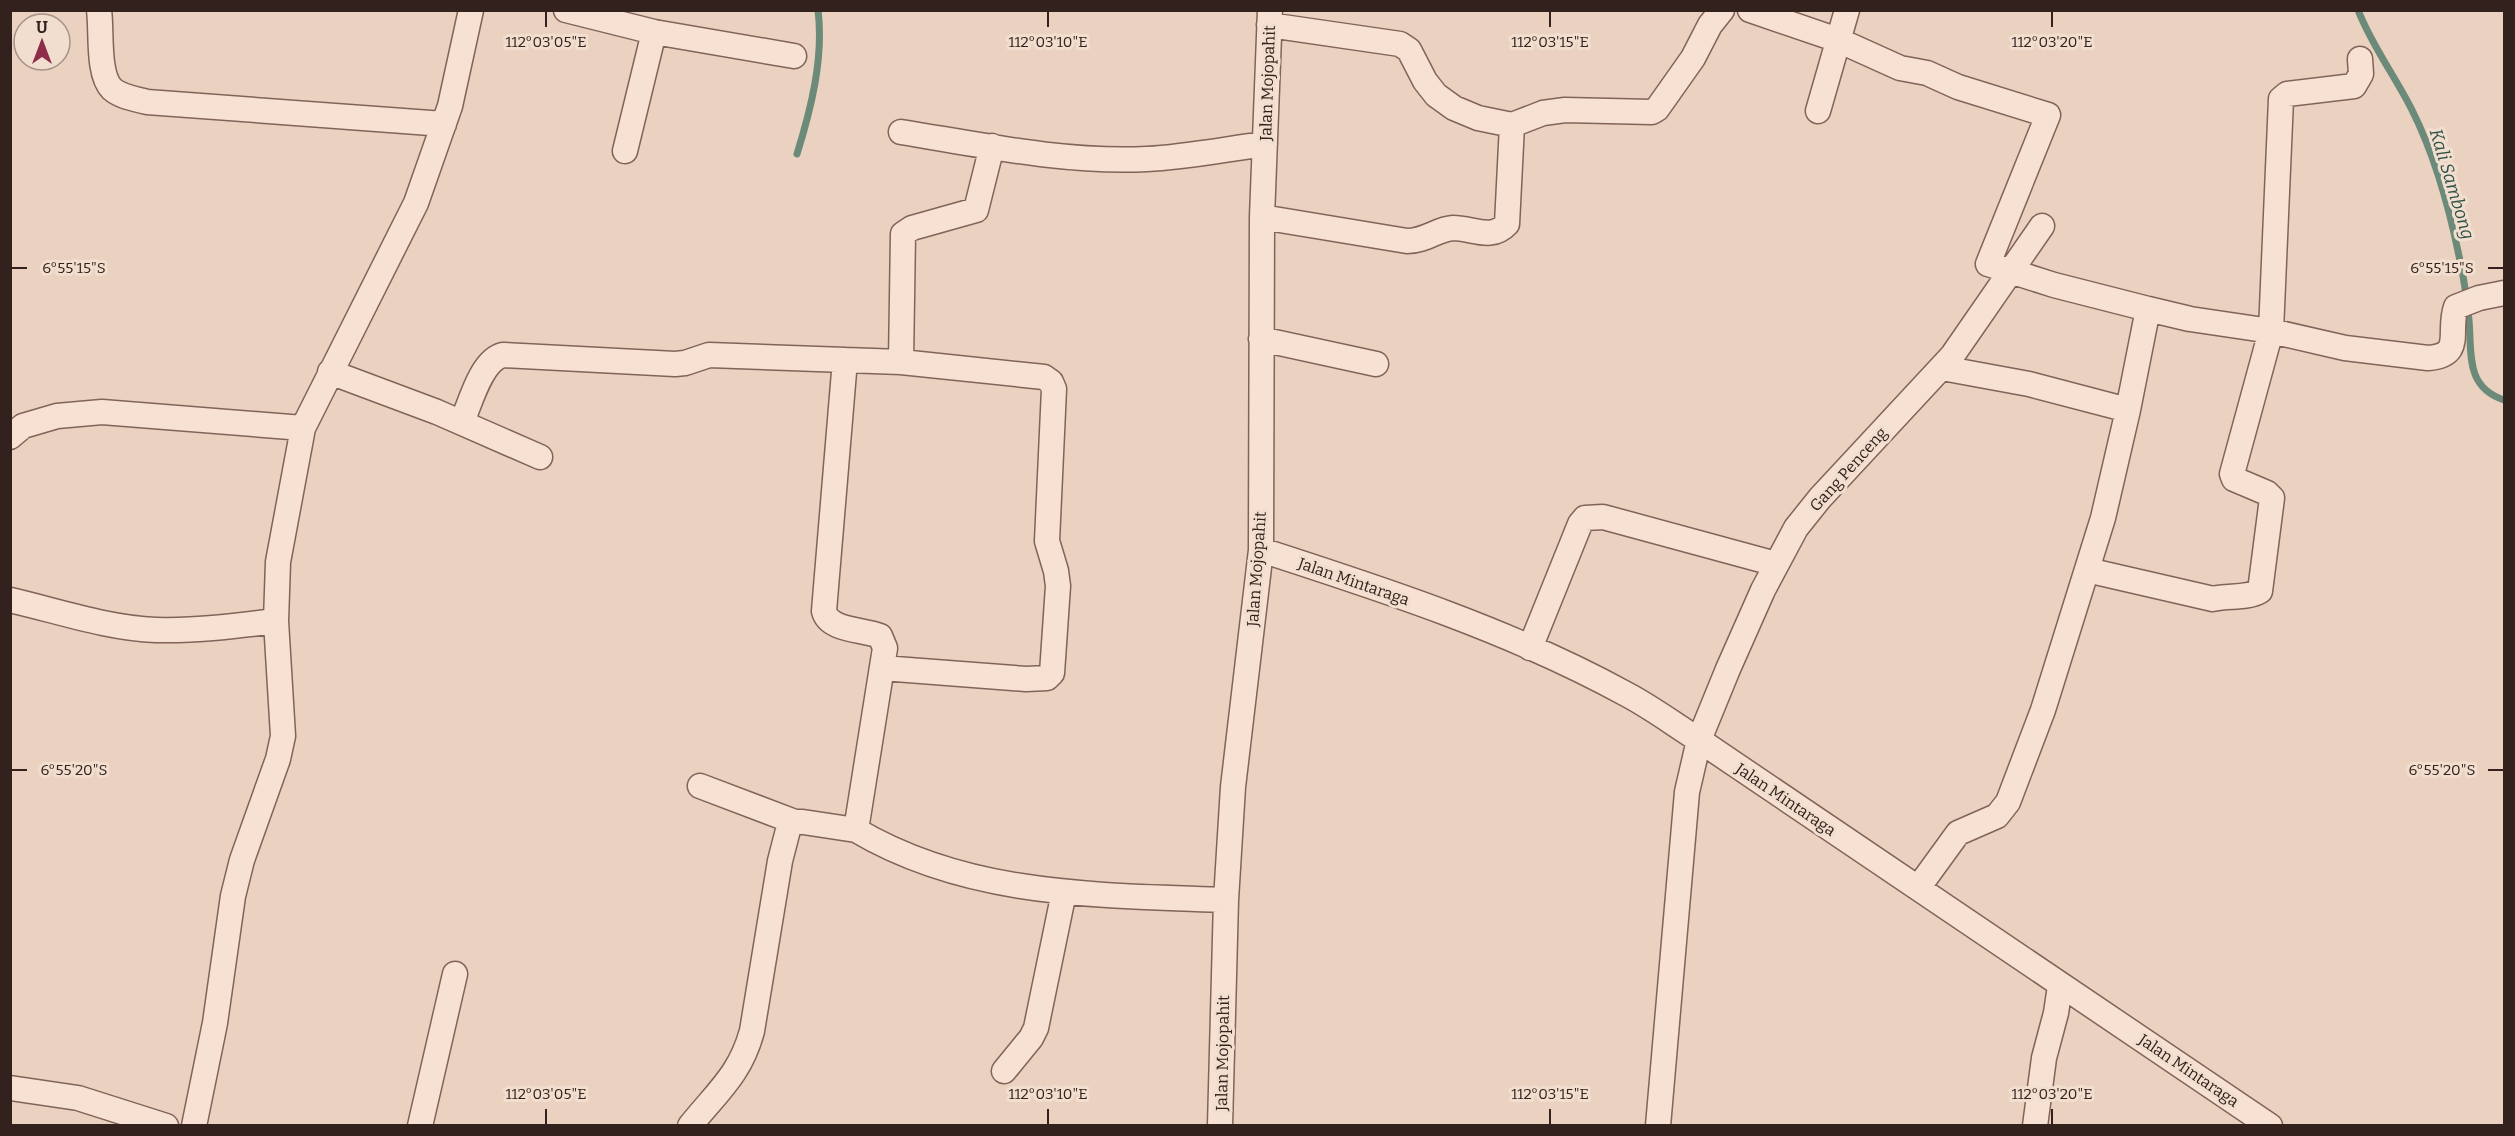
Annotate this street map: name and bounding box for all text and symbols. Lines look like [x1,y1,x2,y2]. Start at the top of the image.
north arrow [12,12,72,72]
text: U [36,18,48,37]
street label: Jalan Mojopahit [1256,25,1279,142]
text: 112°03'05"E [505,33,587,51]
text: 112°03'10"E [1008,33,1088,51]
text: 112°03'15"E [1511,33,1589,51]
text: 112°03'20"E [2011,33,2093,51]
water label: Kali Sambong [2425,126,2479,242]
text: 6°55'15"S [42,259,106,277]
text: 6°55'15"S [2410,259,2474,277]
street label: Gang Penceng [1806,423,1891,515]
street label: Jalan Mojopahit [1243,510,1270,628]
street label: Jalan Mintaraga [1295,553,1412,610]
street label: Jalan Mintaraga [1731,758,1840,840]
text: 6°55'20"S [40,761,108,779]
text: 6°55'20"S [2408,761,2476,779]
street label: Jalan Mojopahit [1212,995,1233,1112]
street label: Jalan Mintaraga [2134,1029,2243,1111]
text: 112°03'05"E [505,1085,587,1103]
text: 112°03'10"E [1008,1085,1088,1103]
text: 112°03'15"E [1511,1085,1589,1103]
text: 112°03'20"E [2011,1085,2093,1103]

